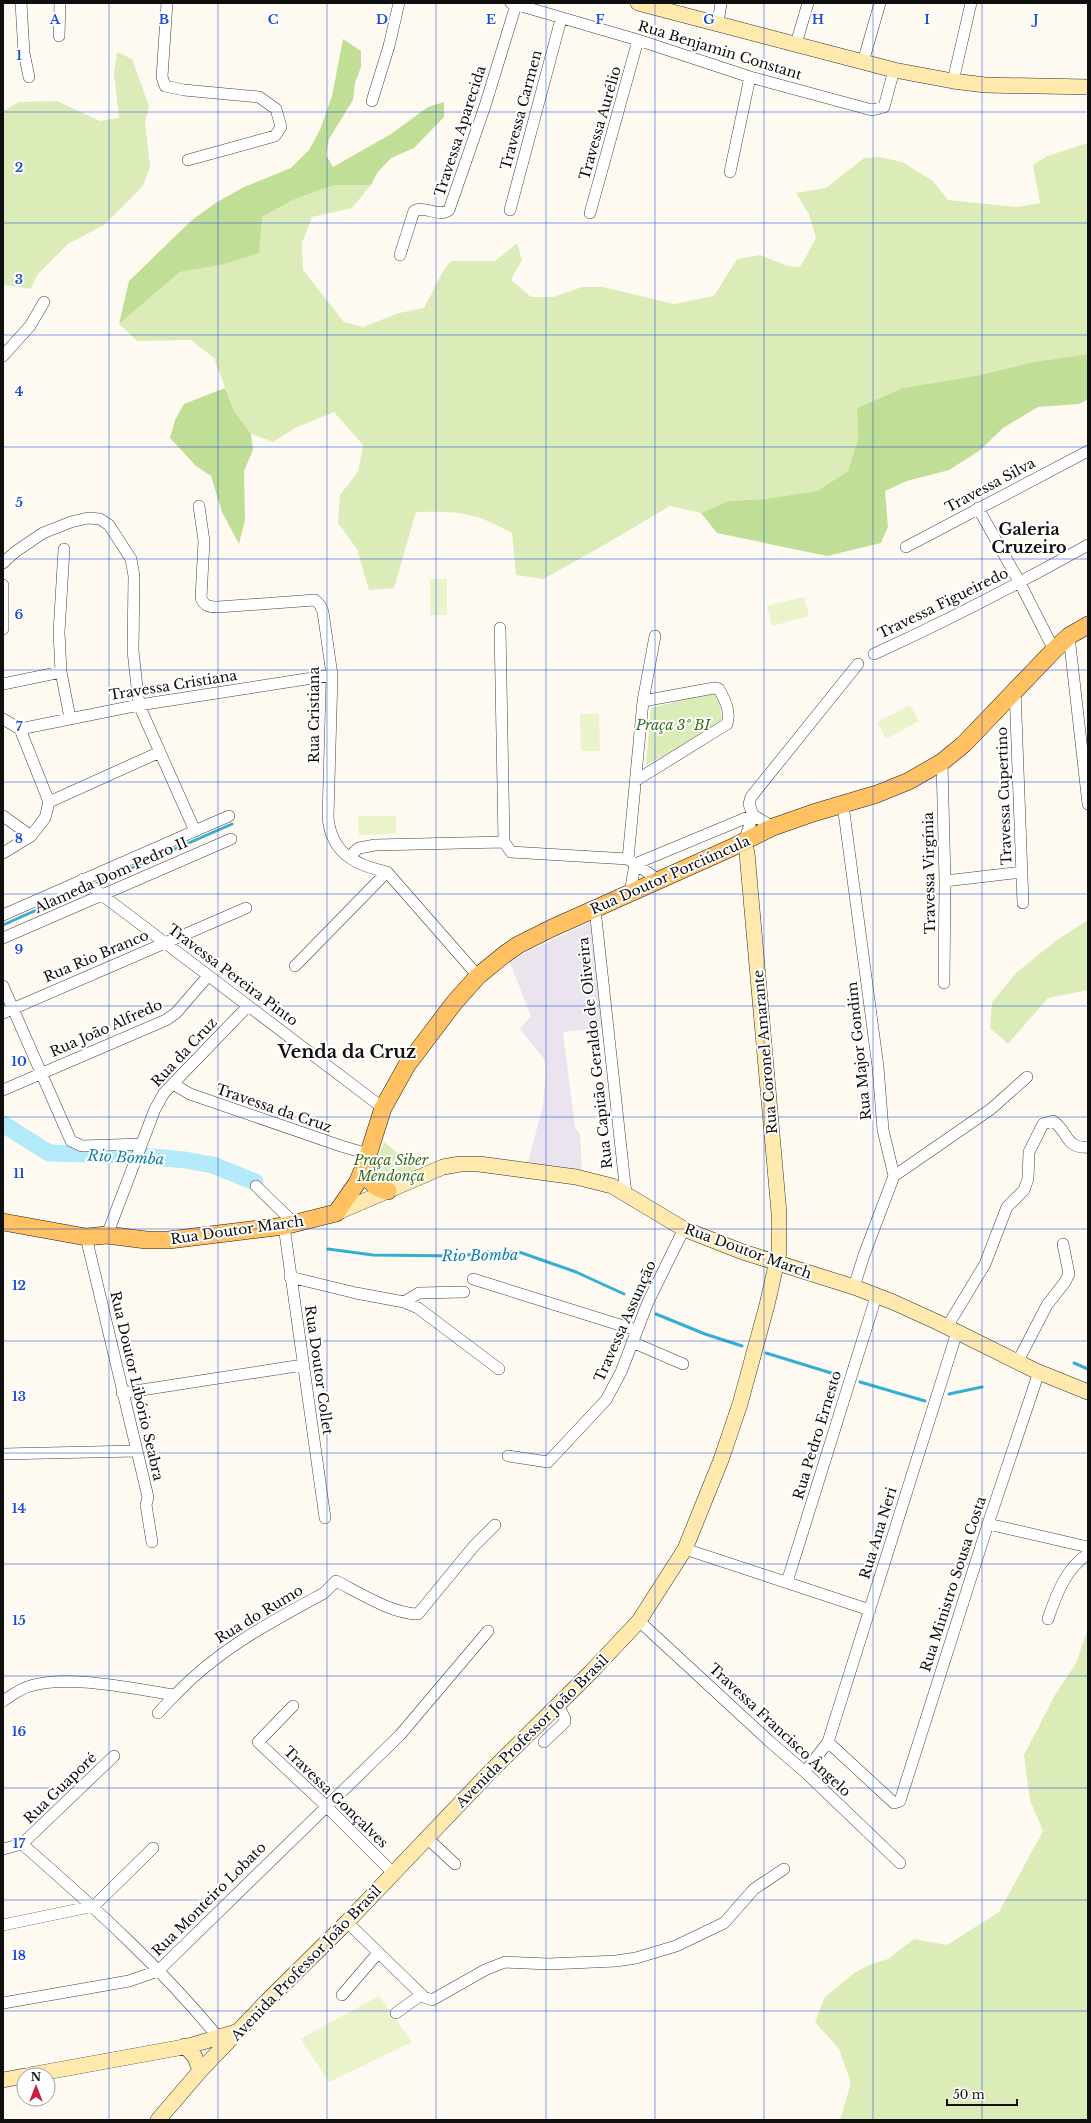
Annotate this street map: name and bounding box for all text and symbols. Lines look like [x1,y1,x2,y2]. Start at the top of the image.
text: A [49,11,61,28]
text: B [159,11,169,28]
text: C [268,11,279,28]
text: D [376,11,388,28]
text: E [486,11,496,28]
text: F [596,11,605,28]
text: G [703,11,715,28]
text: H [812,11,824,28]
text: I [924,11,930,28]
text: J [1030,11,1039,28]
street label: Rua Benjamin Constant [636,16,805,84]
text: 1 [16,47,22,64]
street label: Travessa Carmen [496,48,546,172]
street label: Travessa Aparecida [430,63,490,199]
street label: Travessa Aurélio [575,64,625,182]
text: 2 [15,159,23,176]
text: 3 [15,271,23,288]
text: 4 [15,383,24,400]
street label: Travessa Silva [942,454,1038,516]
text: 5 [15,494,23,511]
district label: Galeria Cruzeiro [991,519,1067,557]
street label: Travessa Figueiredo [875,564,1011,642]
text: 6 [15,606,24,623]
street label: Travessa Cristiana [108,666,238,704]
street label: Rua Cristiana [305,667,323,763]
park label: Praça 3º BI [635,716,711,734]
text: 7 [16,718,23,735]
street label: Travessa Cupertino [993,726,1015,866]
street label: Travessa Virgínia [919,812,939,934]
text: 8 [15,830,23,847]
street label: Rua Doutor Porciúncula [587,831,753,918]
street label: Alameda Dom Pedro II [31,833,191,917]
street label: Travessa Pereira Pinto [164,920,302,1030]
street label: Rua Rio Branco [41,926,151,986]
street label: Rua Capitão Geraldo de Oliveira [574,936,616,1170]
text: 9 [15,941,24,958]
street label: Rua Coronel Amarante [749,969,781,1135]
street label: Rua Major Gondim [843,981,875,1121]
street label: Rua João Alfredo [47,995,165,1061]
street label: Rua da Cruz [147,1013,221,1090]
district label: Venda da Cruz [277,1041,416,1063]
text: 10 [11,1053,27,1070]
street label: Travessa da Cruz [214,1080,334,1136]
water label: Rio Bomba [86,1145,165,1168]
park label: Praça Siber Mendonça [353,1151,429,1185]
text: 11 [13,1165,25,1182]
street label: Rua Doutor March [169,1212,305,1248]
street label: Rua Doutor March [682,1220,815,1283]
water label: Rio Bomba [440,1245,519,1265]
street label: Travessa Assunção [590,1257,660,1385]
text: 12 [12,1277,26,1294]
street label: Rua Doutor Libório Seabra [106,1289,168,1483]
street label: Rua Doutor Collet [301,1304,337,1437]
street label: Rua Pedro Ernesto [789,1368,845,1502]
text: 13 [12,1388,26,1405]
street label: Rua Ana Neri [855,1485,901,1581]
street label: Rua Ministro Sousa Costa [916,1494,990,1674]
text: 14 [12,1500,27,1517]
street label: Rua do Rumo [212,1581,306,1647]
text: 15 [12,1612,26,1629]
street label: Avenida Professor João Brasil [451,1650,613,1812]
street label: Travessa Francisco Ângelo [705,1659,855,1801]
text: 16 [12,1723,26,1740]
street label: Travessa Gonçalves [280,1742,392,1852]
street label: Rua Guaporé [20,1749,100,1827]
text: 17 [13,1835,25,1852]
street label: Rua Monteiro Lobato [148,1838,270,1960]
street label: Avenida Professor João Brasil [226,1881,385,2045]
text: 18 [12,1947,26,1964]
north arrow [16,2067,56,2107]
text: N [31,2070,42,2084]
scale bar [947,2081,1017,2107]
text: 50 m [953,2087,985,2102]

